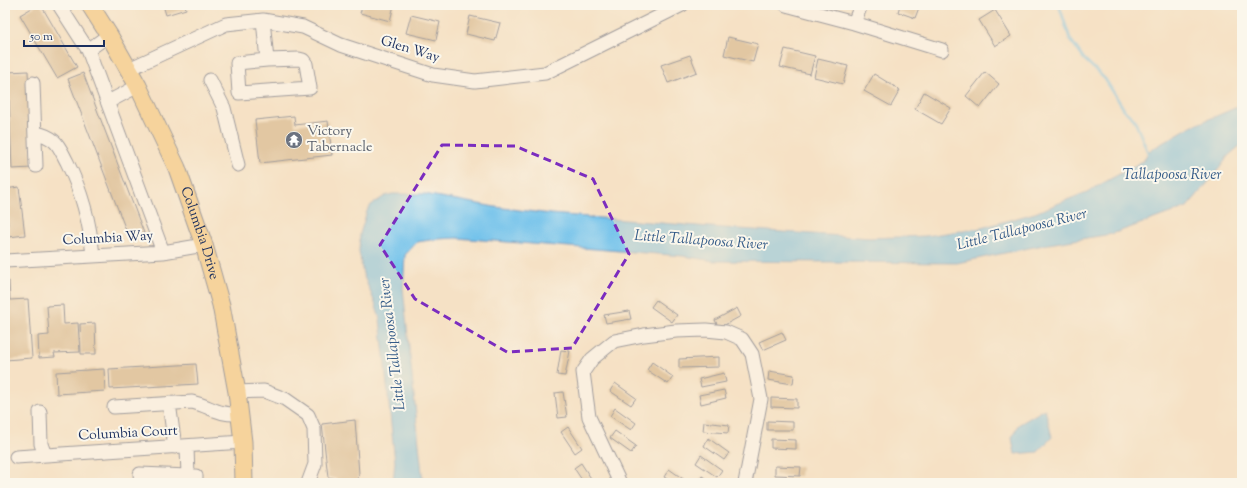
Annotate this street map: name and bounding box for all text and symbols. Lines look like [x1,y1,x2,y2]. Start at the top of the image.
scale bar [24,22,104,48]
text: 50 m [29,28,53,46]
street label: Glen Way [378,32,442,68]
place label: Victory Tabernacle [307,122,372,158]
temple icon: Victory Tabernacle [284,130,304,150]
water label: Tallapoosa River [1122,165,1222,186]
street label: Columbia Drive [174,184,223,282]
water label: Little Tallapoosa River [955,203,1090,256]
water label: Little Tallapoosa River [634,226,769,256]
street label: Columbia Way [62,227,154,251]
water label: Little Tallapoosa River [374,276,412,412]
street label: Columbia Court [78,421,178,447]

